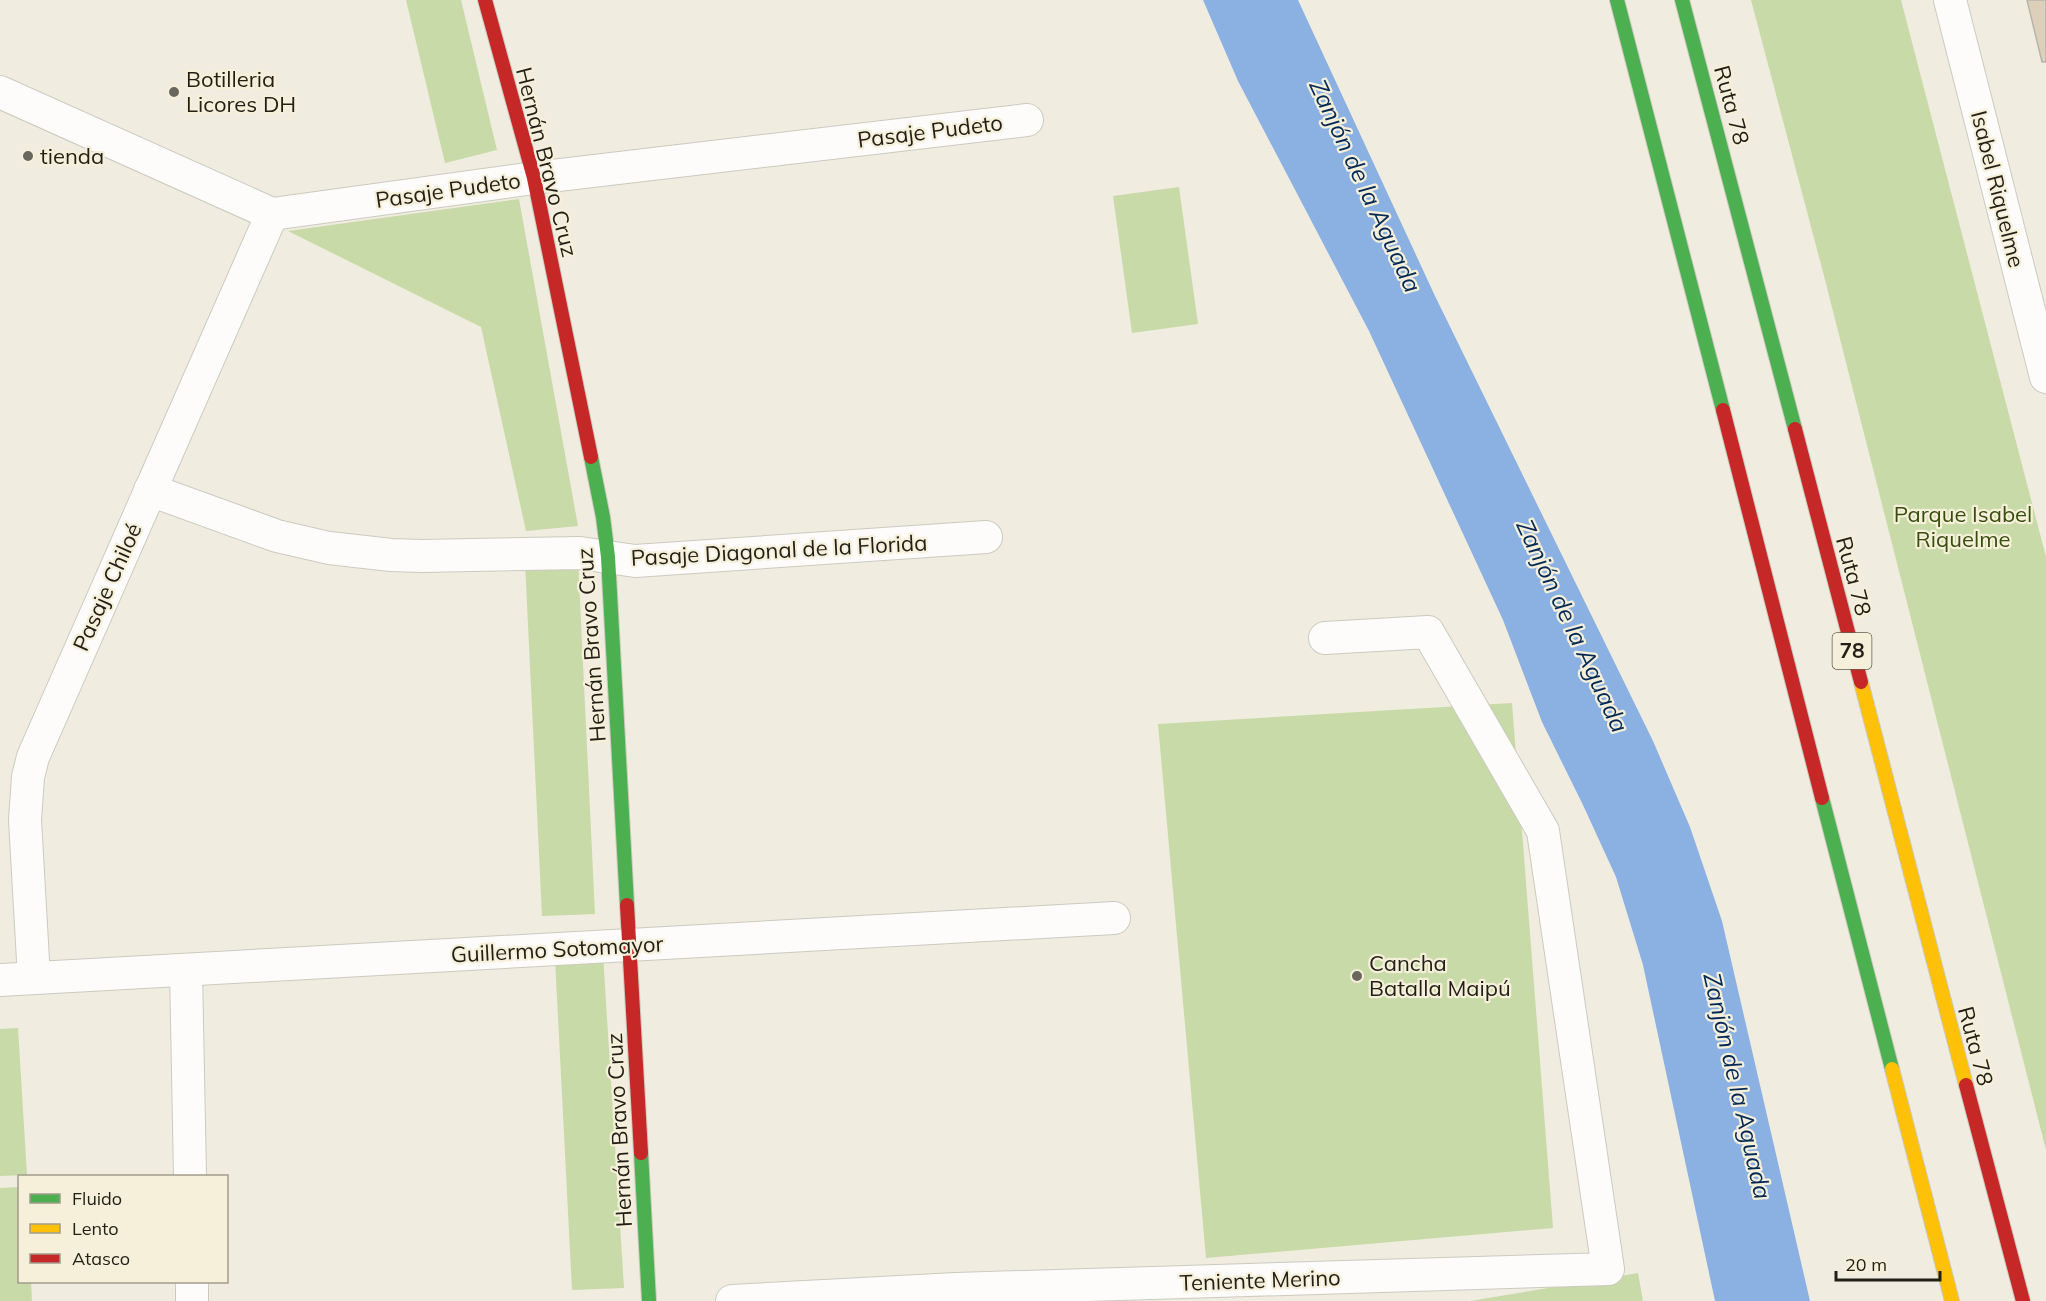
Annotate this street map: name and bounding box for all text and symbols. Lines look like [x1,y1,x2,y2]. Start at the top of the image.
street label: Ruta 78 [1708,62,1756,148]
street label: Hernán Bravo Cruz [510,64,584,260]
place label: Botilleria Licores DH [186,65,296,118]
water label: Zanjón de la Aguada [1303,74,1428,297]
marker: Botilleria Licores DH [167,85,181,99]
street label: Pasaje Pudeto [856,108,1004,154]
street label: Isabel Riquelme [1965,108,2031,270]
place label: tienda [40,142,104,170]
marker: tienda [21,149,35,163]
street label: Pasaje Pudeto [374,166,522,214]
park label: Parque Isabel Riquelme [1894,500,2032,553]
water label: Zanjón de la Aguada [1510,514,1635,737]
street label: Pasaje Chiloé [66,519,148,655]
street label: Pasaje Diagonal de la Florida [630,528,928,572]
street label: Ruta 78 [1830,533,1878,619]
street label: Hernán Bravo Cruz [570,547,612,743]
road number: 78 [1832,633,1872,669]
street label: Guillermo Sotomayor [450,929,664,969]
place label: Cancha Batalla Maipú [1369,949,1511,1002]
marker: Cancha Batalla Maipú [1350,969,1364,983]
water label: Zanjón de la Aguada [1697,970,1779,1202]
street label: Ruta 78 [1952,1003,2000,1089]
street label: Hernán Bravo Cruz [600,1032,638,1228]
legend [18,1175,228,1283]
text: Fluido [72,1187,122,1210]
text: Lento [72,1217,119,1240]
scale bar [1836,1244,1940,1282]
text: Atasco [72,1247,130,1270]
text: 20 m [1845,1253,1887,1276]
street label: Teniente Merino [1179,1263,1341,1297]

